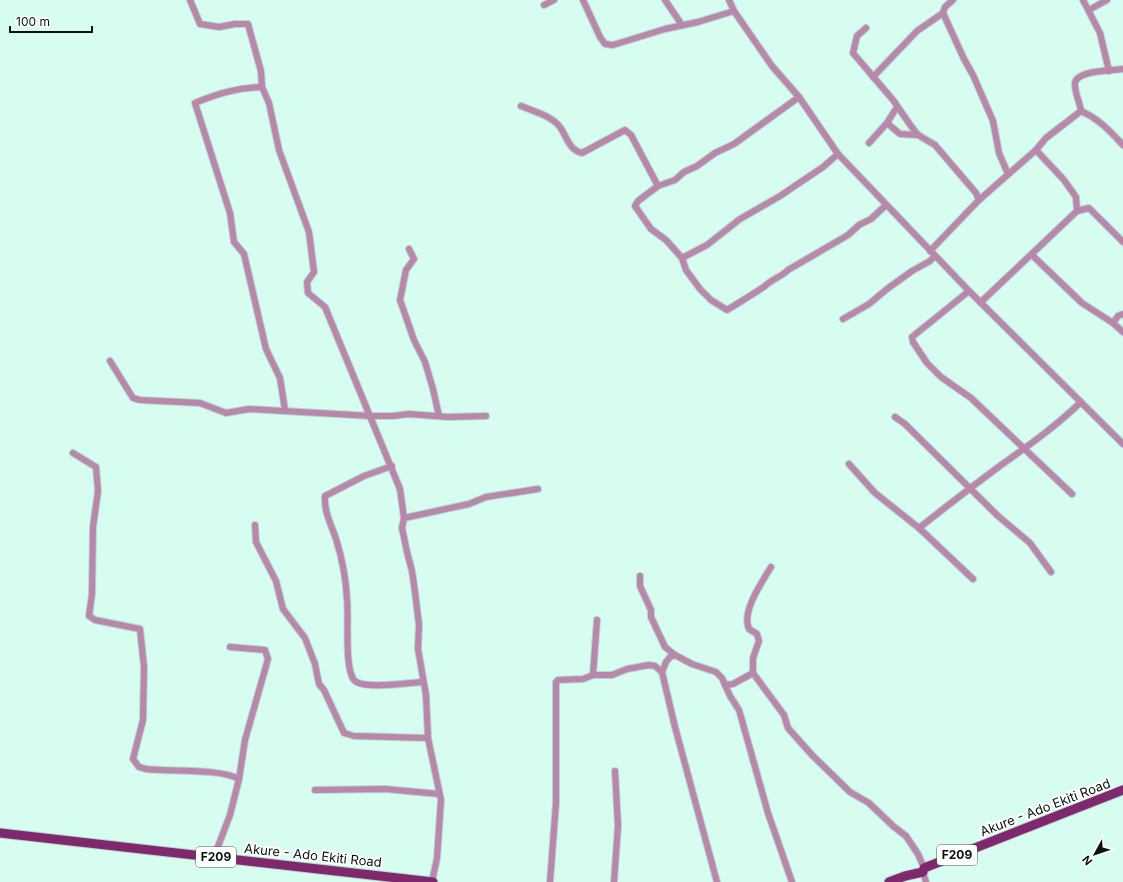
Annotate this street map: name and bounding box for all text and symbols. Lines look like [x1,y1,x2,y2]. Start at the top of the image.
scale bar [10,8,92,34]
text: 100 m [16,14,50,29]
street label: Akure - Ado Ekiti Road [978,775,1112,839]
north arrow [1075,834,1115,874]
street label: Akure - Ado Ekiti Road [243,840,383,870]
road number: F209 [937,845,977,865]
road number: F209 [196,847,236,867]
text: N [1079,853,1095,868]

